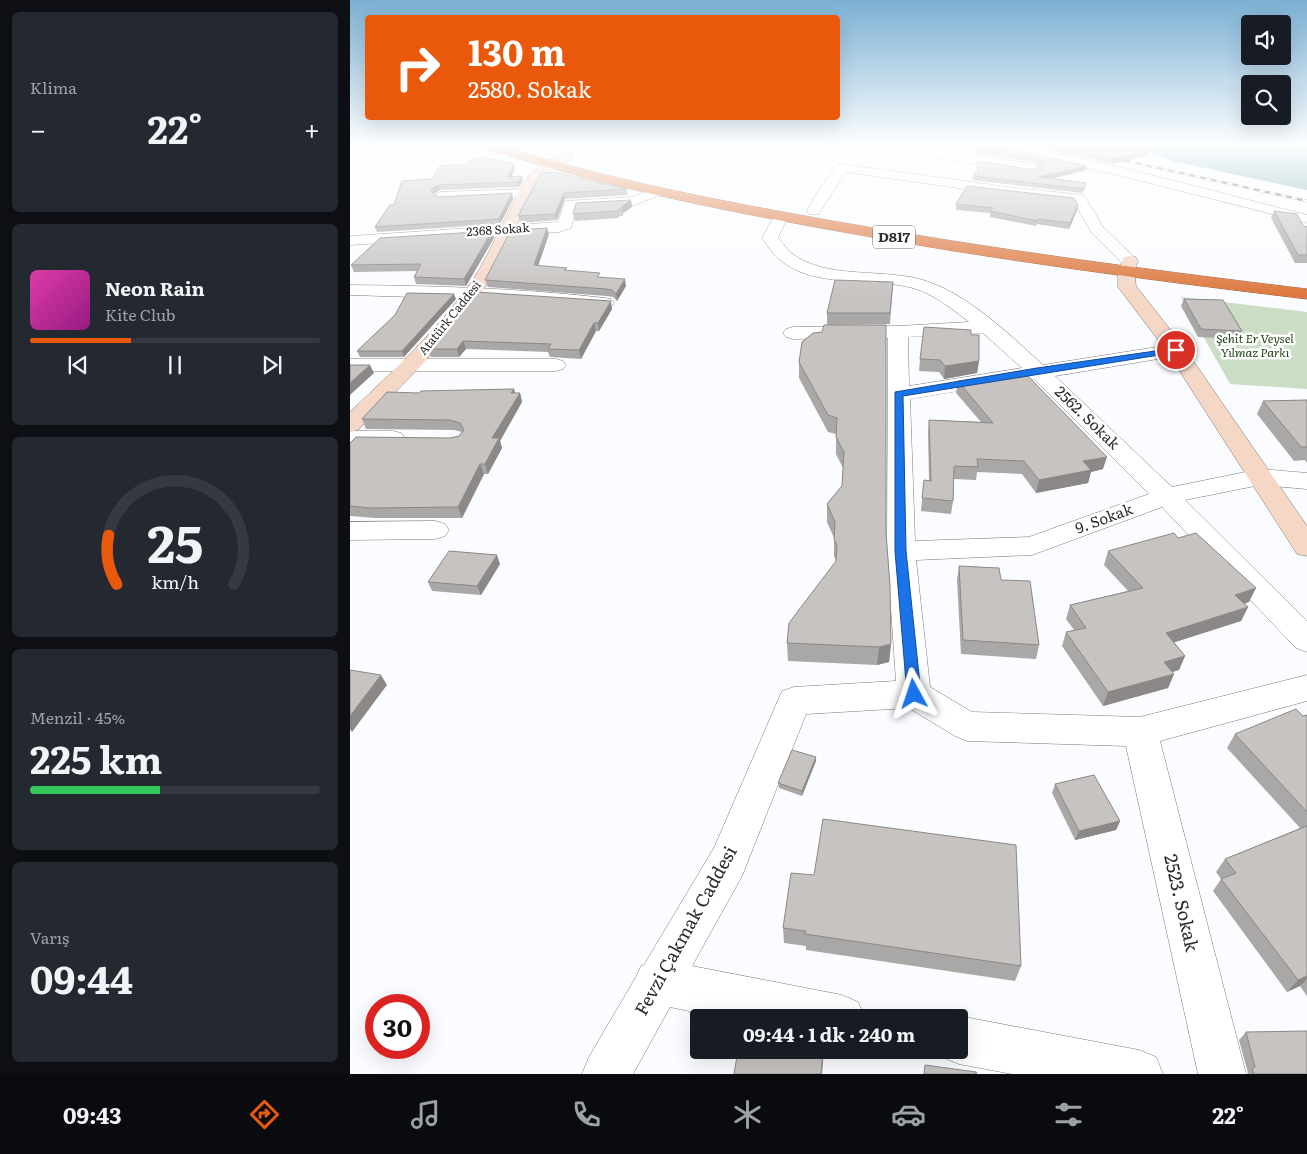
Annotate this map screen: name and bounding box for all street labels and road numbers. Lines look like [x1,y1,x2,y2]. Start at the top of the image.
street label: 2368 Sokak [466,218,531,240]
road number: D817 [873,226,915,248]
street label: Atatürk Caddesi [414,276,485,358]
street label: 2562. Sokak [1050,380,1126,455]
street label: 9. Sokak [1071,496,1136,539]
street label: Fevzi Çakmak Caddesi [627,841,743,1020]
street label: 2523. Sokak [1158,851,1207,955]

